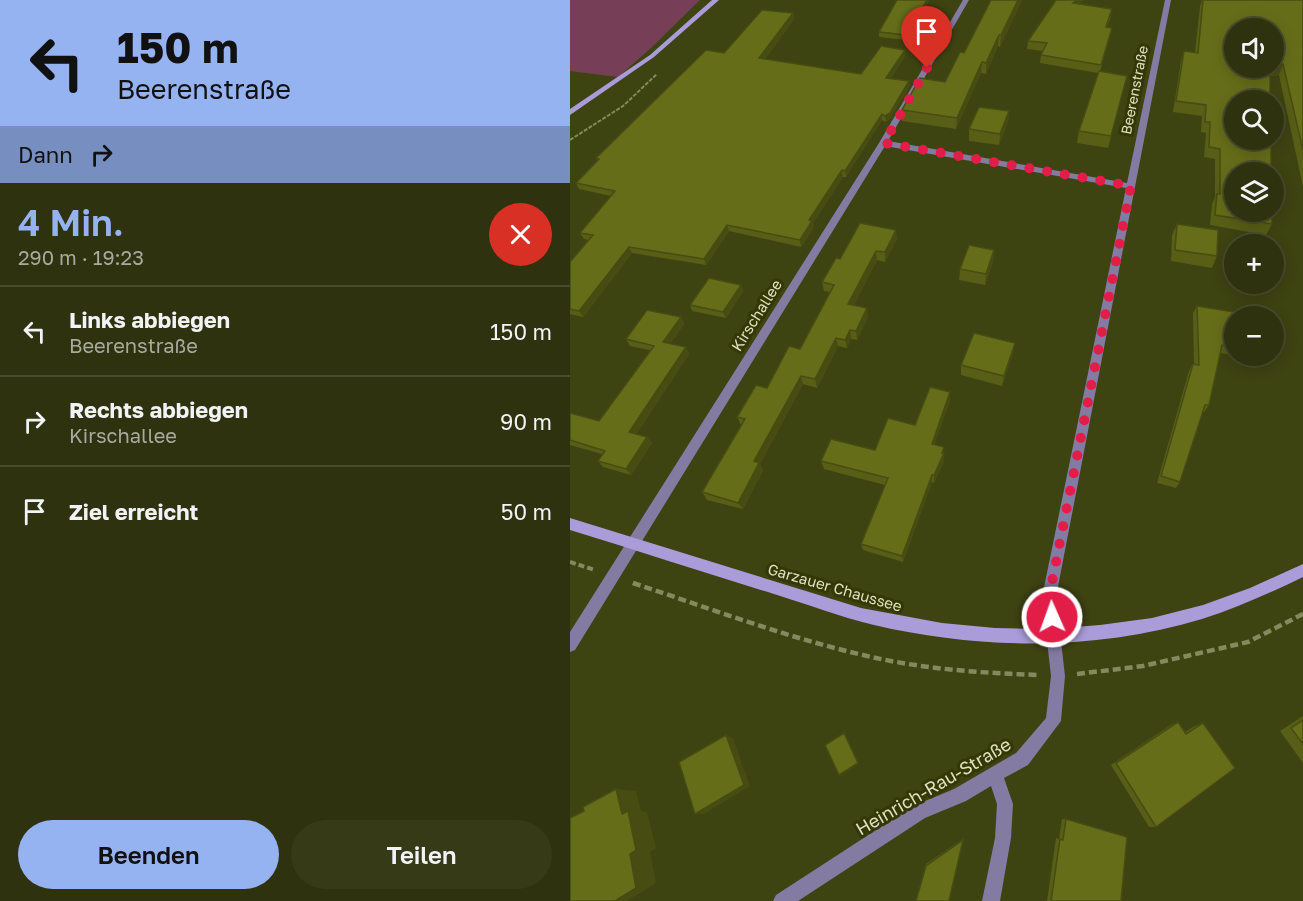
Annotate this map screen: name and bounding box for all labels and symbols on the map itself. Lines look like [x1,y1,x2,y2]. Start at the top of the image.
pin [901,6,952,68]
street label: Beerenstraße [1117,44,1151,136]
street label: Kirschallee [727,276,785,354]
street label: Garzauer Chaussee [766,559,904,615]
position arrow [1020,585,1084,649]
street label: Heinrich-Rau-Straße [851,733,1015,839]

